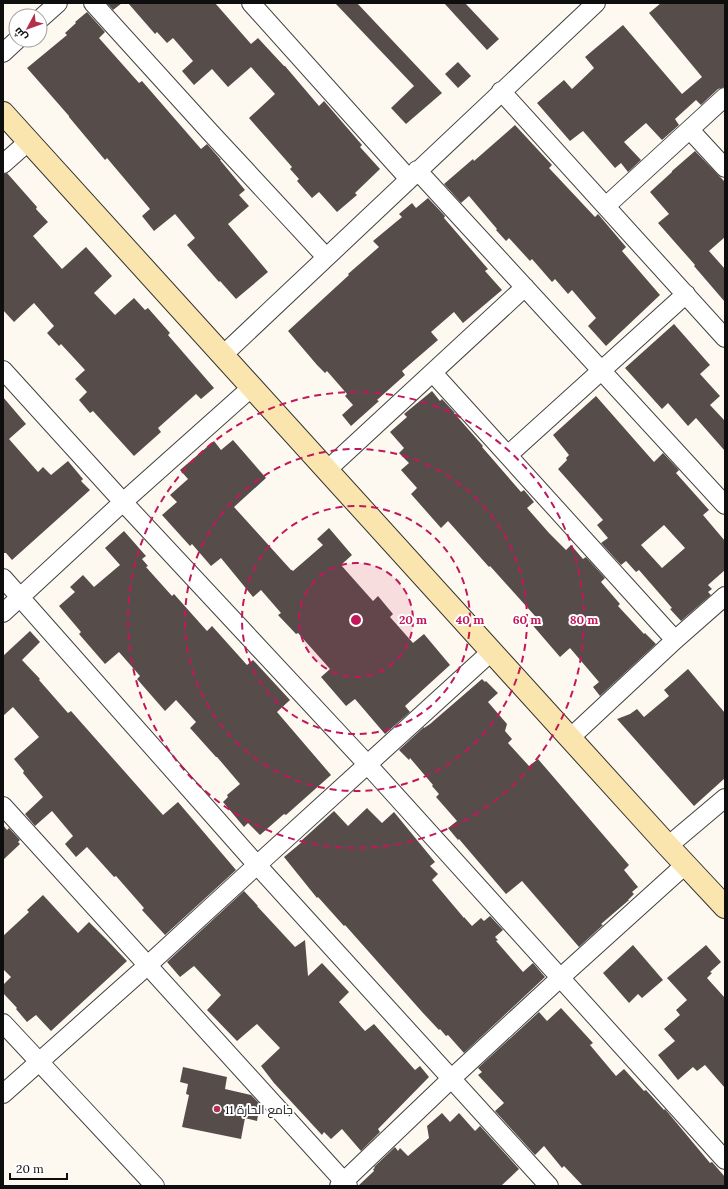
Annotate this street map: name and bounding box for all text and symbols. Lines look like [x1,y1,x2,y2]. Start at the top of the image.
north arrow [8,8,48,48]
text: ش [11,25,30,44]
text: 20 m [399,612,427,627]
text: 40 m [456,612,484,627]
text: 60 m [513,612,541,627]
text: 80 m [570,612,598,627]
centre of rings [349,613,363,627]
place label: جامع الحارة 11 [225,1102,293,1118]
marker: جامع الحارة 11 [212,1104,222,1114]
scale bar [10,1155,67,1181]
text: 20 m [16,1161,44,1176]

